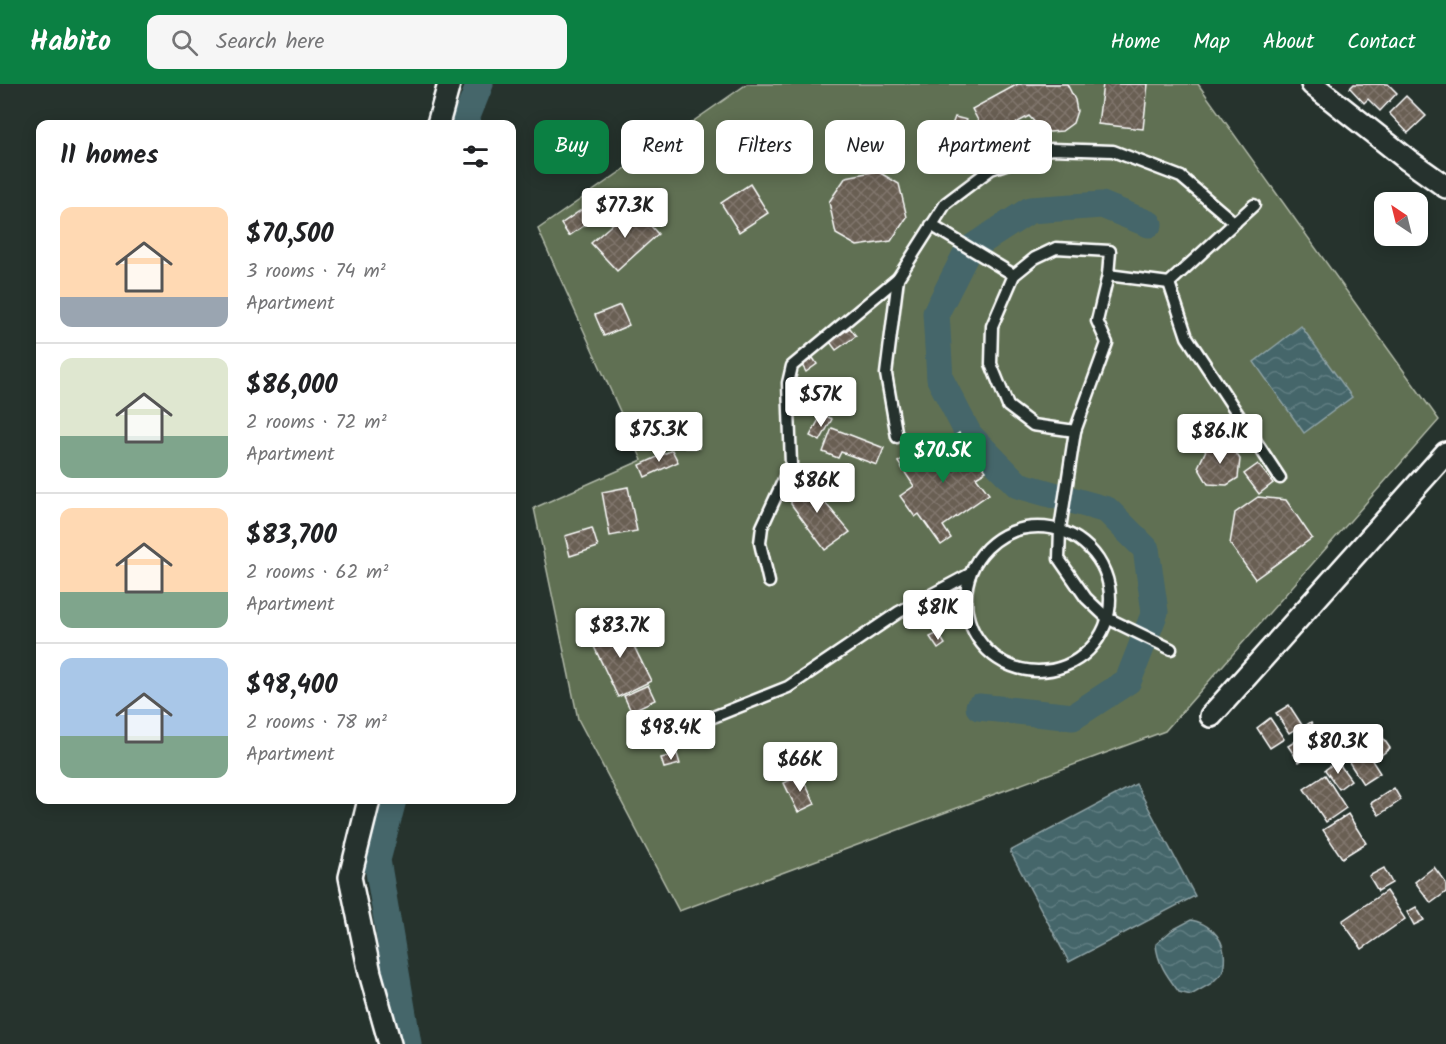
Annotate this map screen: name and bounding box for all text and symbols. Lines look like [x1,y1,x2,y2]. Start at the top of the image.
search box [147,15,567,69]
text: Habito [30,20,111,65]
text: Search here [216,25,325,60]
icon: search [168,26,201,59]
text: Home [1111,26,1160,59]
text: Map [1193,26,1230,59]
text: About [1263,26,1314,59]
text: Contact [1347,26,1416,59]
chip: Buy [534,120,609,174]
chip: Rent [621,120,704,174]
chip: Filters [716,120,813,174]
chip: New [825,120,905,174]
chip: Apartment [917,120,1052,174]
text: 11 homes [60,135,158,177]
icon: filters [459,140,492,173]
pin: $77.3K [576,188,674,239]
text: $77.3K [596,191,654,223]
north arrow [1374,192,1428,246]
map controls [1374,192,1428,246]
text: $70,500 [246,214,334,256]
icon: home [108,231,180,303]
text: 3 rooms · 74 m² [246,256,386,288]
text: Apartment [246,288,335,320]
text: $86,000 [246,365,338,407]
pin: $57K [785,377,857,428]
text: $57K [799,380,843,412]
icon: home [108,382,180,454]
text: 2 rooms · 72 m² [246,407,387,439]
pin: $75.3K [610,412,708,463]
pin: $86.1K [1171,414,1269,465]
text: $75.3K [629,415,689,447]
text: $86.1K [1191,417,1249,449]
pin: $70.5K [894,433,992,484]
text: $70.5K [914,436,972,468]
text: Apartment [246,439,335,471]
pin: $86K [781,463,853,514]
text: $86K [794,466,840,498]
text: $83,700 [246,515,337,557]
icon: home [108,532,180,604]
text: 2 rooms · 62 m² [246,557,388,589]
text: Apartment [246,589,335,621]
pin: $81K [902,590,974,641]
text: $81K [917,593,959,625]
pin: $83.7K [571,608,669,659]
text: $83.7K [590,611,650,643]
text: $98,400 [246,665,338,707]
icon: home [108,682,180,754]
text: 2 rooms · 78 m² [246,707,387,739]
pin: $98.4K [622,710,720,761]
text: $98.4K [640,713,702,745]
pin: $80.3K [1289,724,1387,775]
text: $80.3K [1307,727,1369,759]
text: Apartment [246,739,335,771]
pin: $66K [764,742,836,793]
text: $66K [777,745,823,777]

